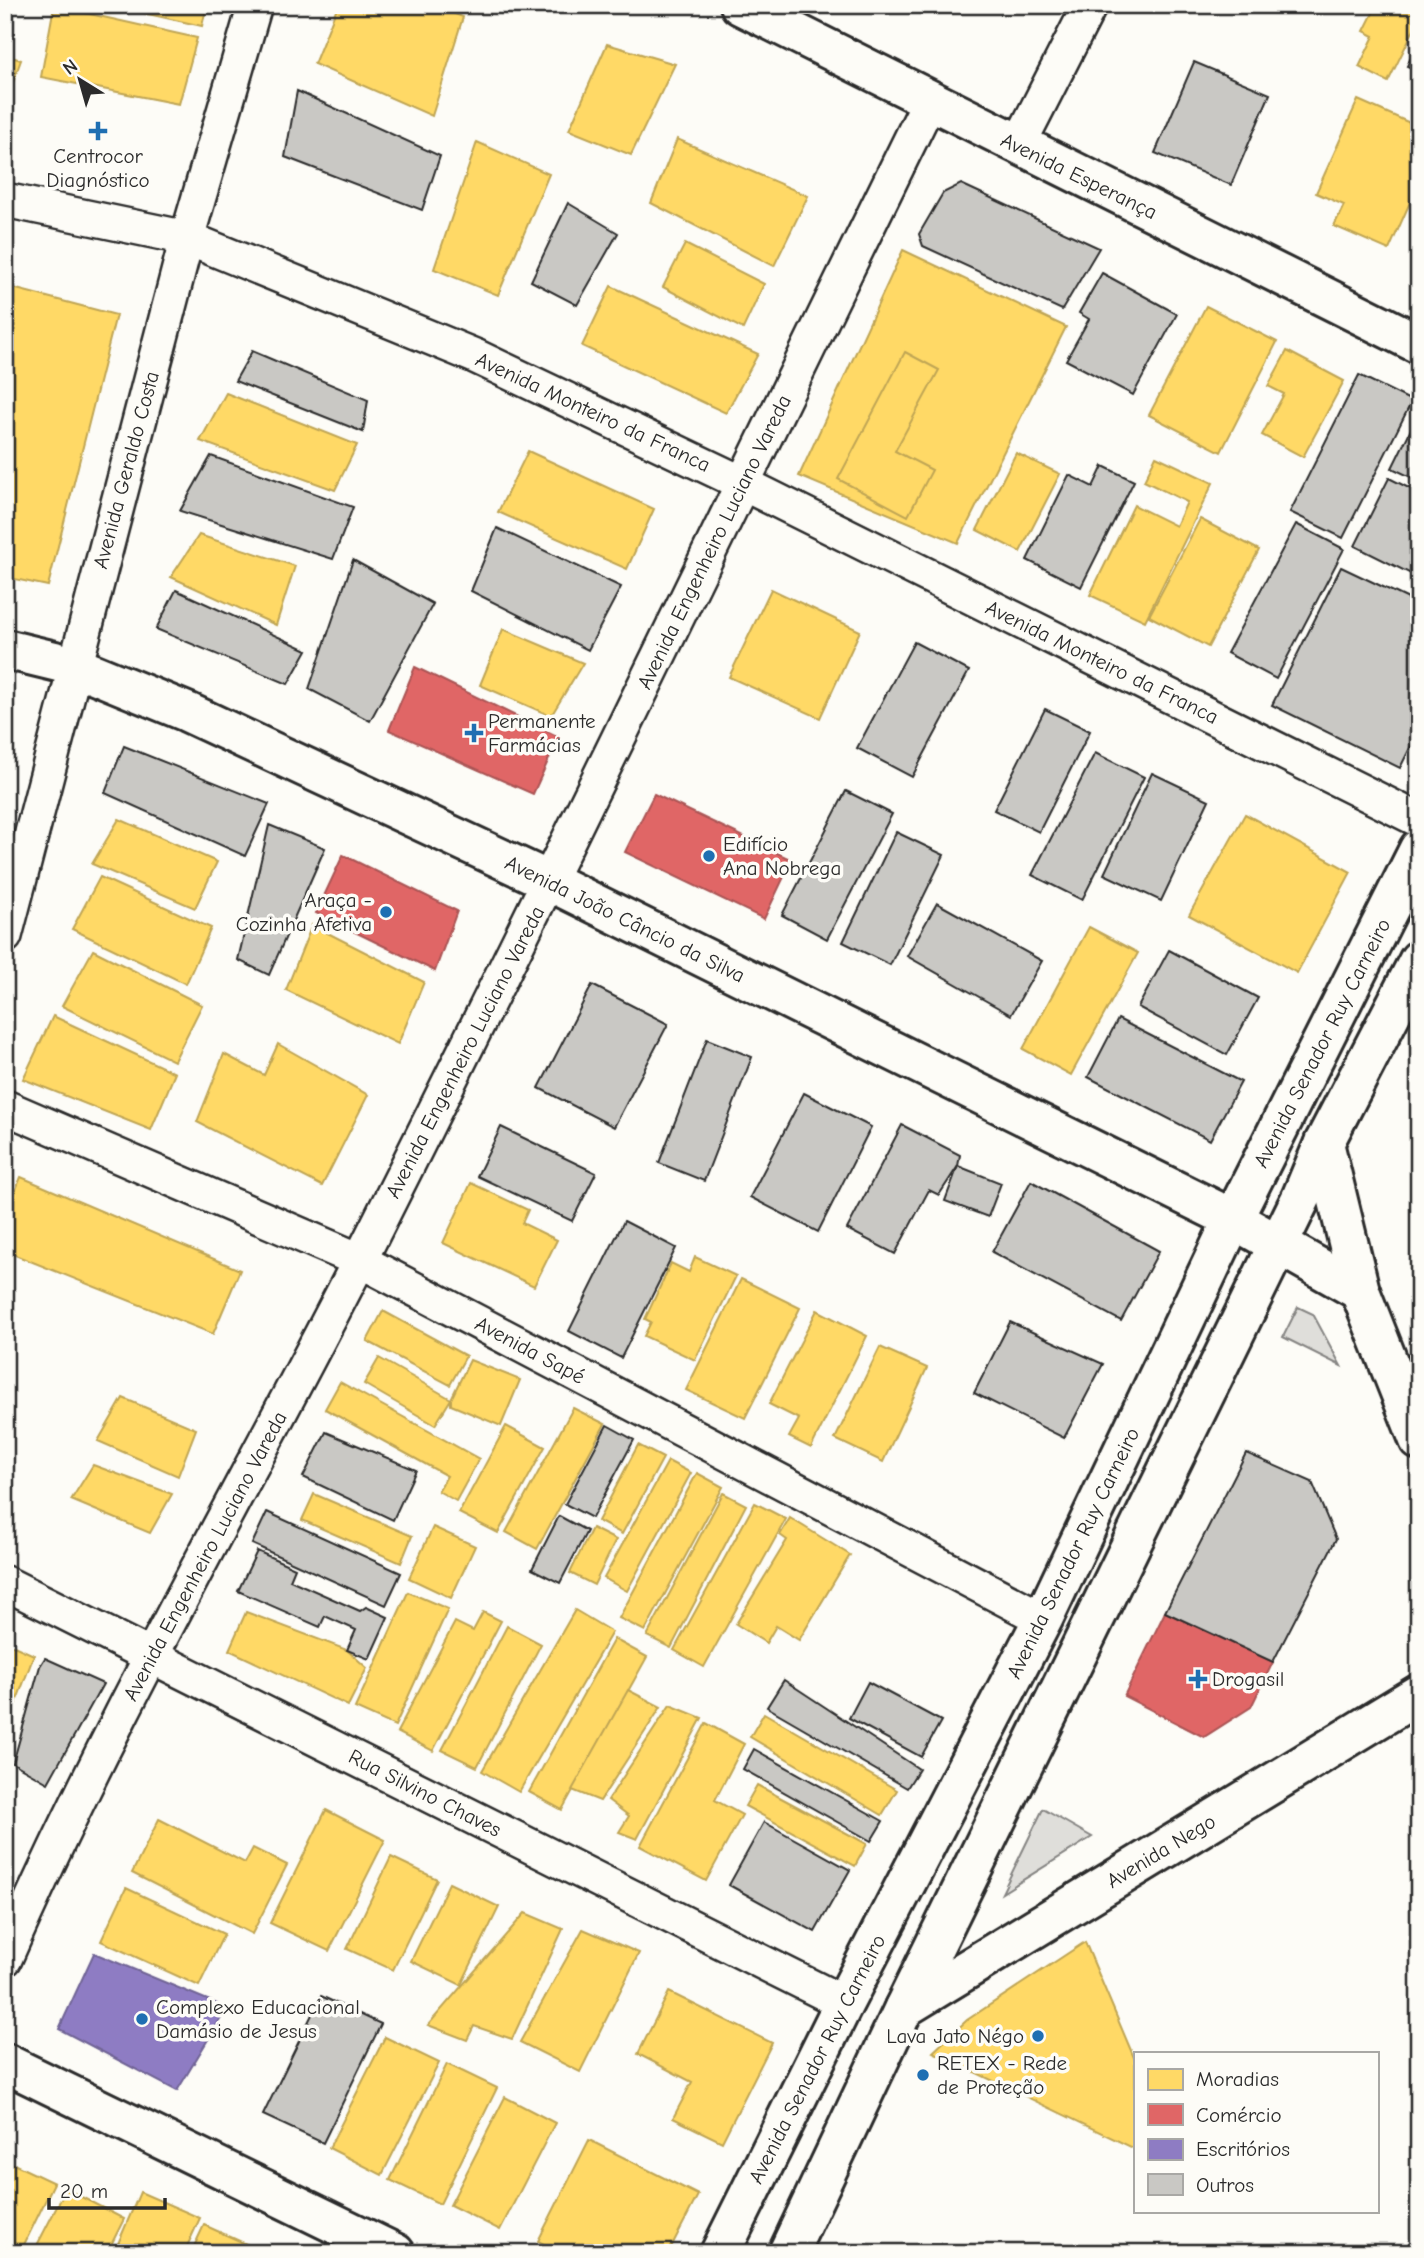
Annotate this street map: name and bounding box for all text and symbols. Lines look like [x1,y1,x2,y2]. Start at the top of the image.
north arrow [46,46,116,116]
text: N [59,55,82,80]
marker: Centrocor Diagnóstico [88,121,108,141]
street label: Avenida Esperança [997,128,1161,224]
place label: Centrocor Diagnóstico [46,144,150,192]
street label: Avenida Monteiro da Franca [472,347,714,477]
street label: Avenida Geraldo Costa [88,369,164,571]
street label: Avenida Engenheiro Luciano Vareda [632,391,796,693]
street label: Avenida Monteiro da Franca [982,595,1222,729]
place label: Permanente Farmácias [488,709,596,757]
marker: Permanente Farmácias [466,725,482,741]
place label: Edifício Ana Nobrega [723,832,841,880]
marker: Edifício Ana Nobrega [701,848,717,864]
street label: Avenida João Câncio da Silva [501,850,749,988]
place label: Araça - Cozinha Afetiva [236,888,372,936]
street label: Avenida Engenheiro Luciano Vareda [381,902,549,1202]
marker: Araça - Cozinha Afetiva [378,904,394,920]
street label: Avenida Senador Ruy Carneiro [1249,914,1395,1172]
street label: Avenida Sapé [471,1311,589,1389]
street label: Avenida Engenheiro Luciano Vareda [118,1407,292,1705]
street label: Avenida Senador Ruy Carneiro [1002,1424,1144,1682]
place label: Drogasil [1212,1667,1284,1691]
marker: Drogasil [1190,1671,1206,1687]
street label: Rua Silvino Chaves [345,1744,505,1842]
street label: Avenida Nego [1102,1809,1220,1893]
street label: Avenida Senador Ruy Carneiro [744,1930,890,2188]
place label: Complexo Educacional Damásio de Jesus [156,1995,360,2043]
marker: Complexo Educacional Damásio de Jesus [134,2011,150,2027]
place label: Lava Jato Négo [886,2024,1024,2048]
marker: Lava Jato Négo [1030,2028,1046,2044]
place label: RETEX - Rede de Proteção [937,2051,1067,2099]
legend [1134,2052,1378,2212]
marker: RETEX - Rede de Proteção [915,2067,931,2083]
text: Moradias [1196,2067,1279,2091]
text: Comércio [1196,2103,1282,2127]
text: Escritórios [1196,2137,1290,2161]
scale bar [49,2167,164,2211]
text: Outros [1196,2173,1254,2197]
text: 20 m [60,2179,108,2203]

